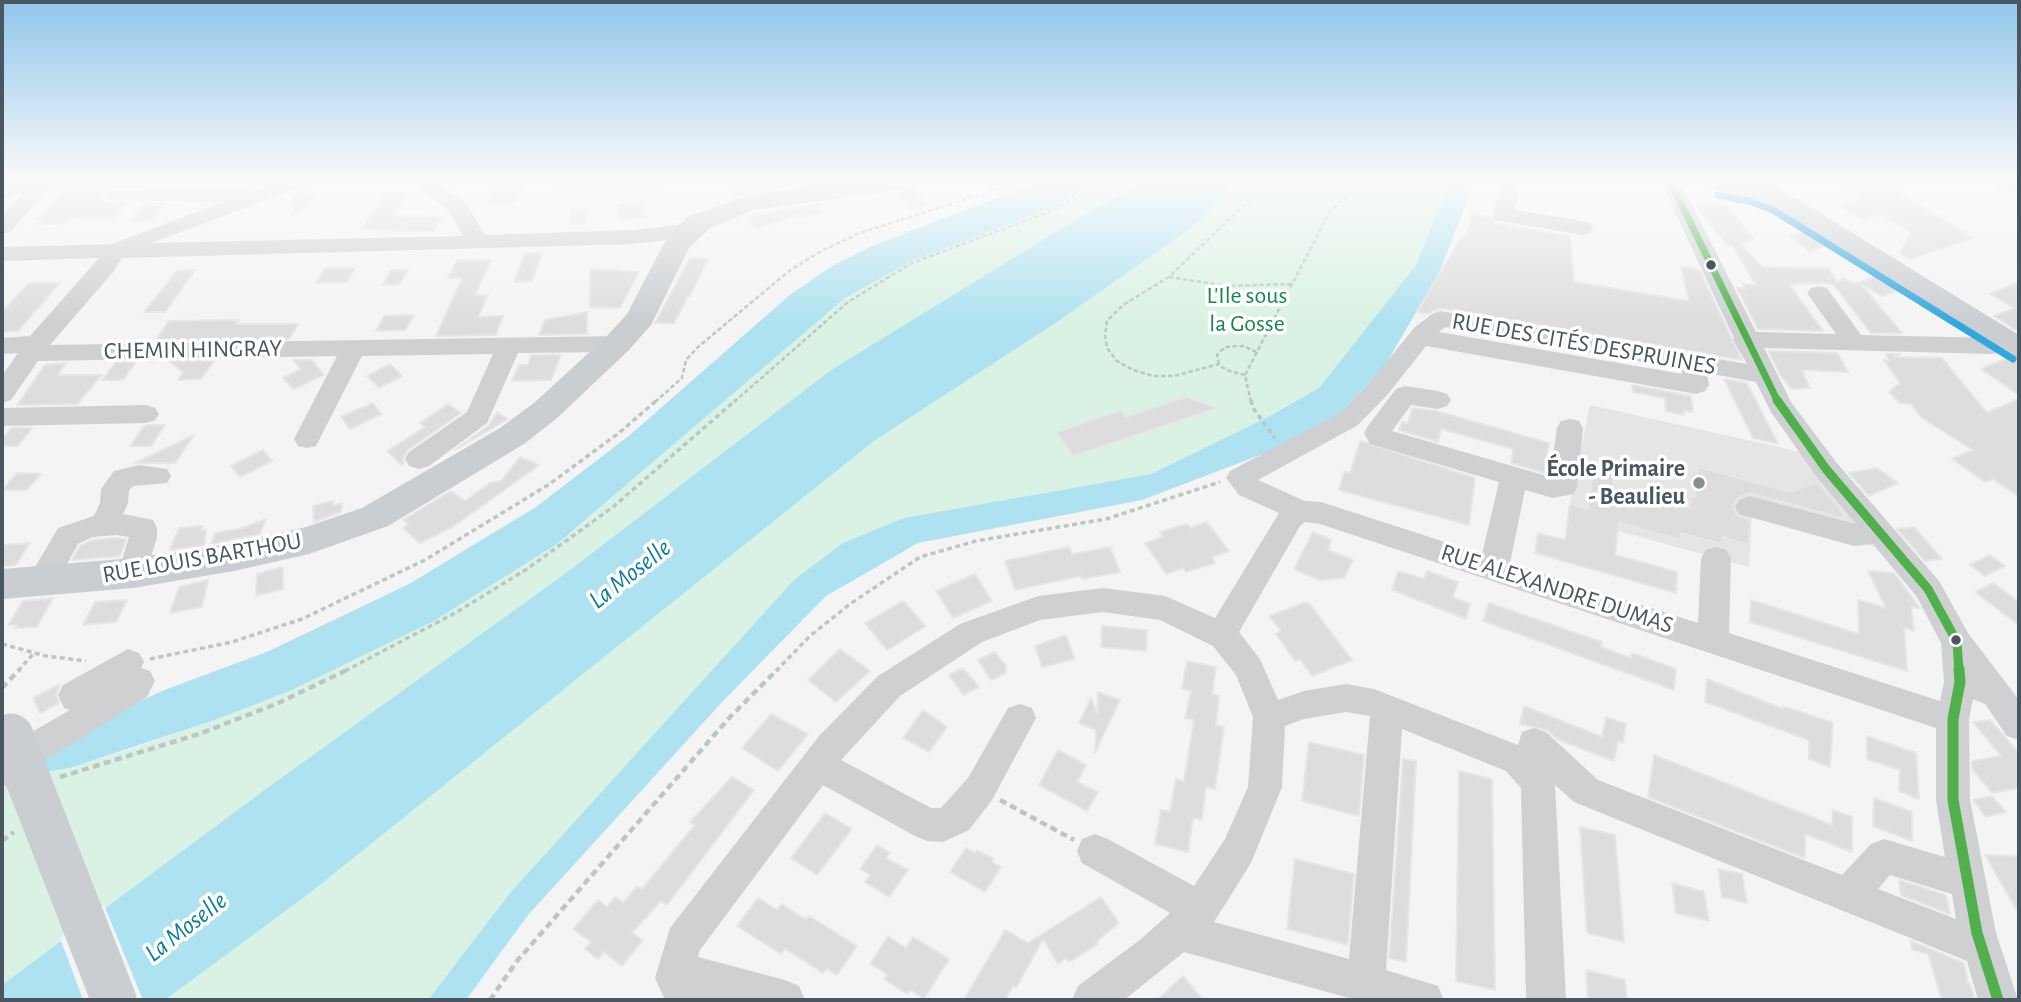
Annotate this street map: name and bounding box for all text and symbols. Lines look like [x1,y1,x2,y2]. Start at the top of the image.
unlabelled marker [1704,258,1718,272]
park label: L'Ile sous la Gosse [1207,282,1287,338]
street label: RUE DES CITÉS DESPRUINES [1450,307,1718,381]
street label: CHEMIN HINGRAY [104,334,282,366]
place label: École Primaire - Beaulieu [1546,455,1685,511]
marker: École Primaire - Beaulieu [1691,475,1707,491]
street label: RUE LOUIS BARTHOU [100,526,304,590]
water label: La Moselle [583,532,677,616]
street label: RUE ALEXANDRE DUMAS [1437,538,1677,640]
unlabelled marker [1949,633,1963,647]
water label: La Moselle [139,885,233,969]

